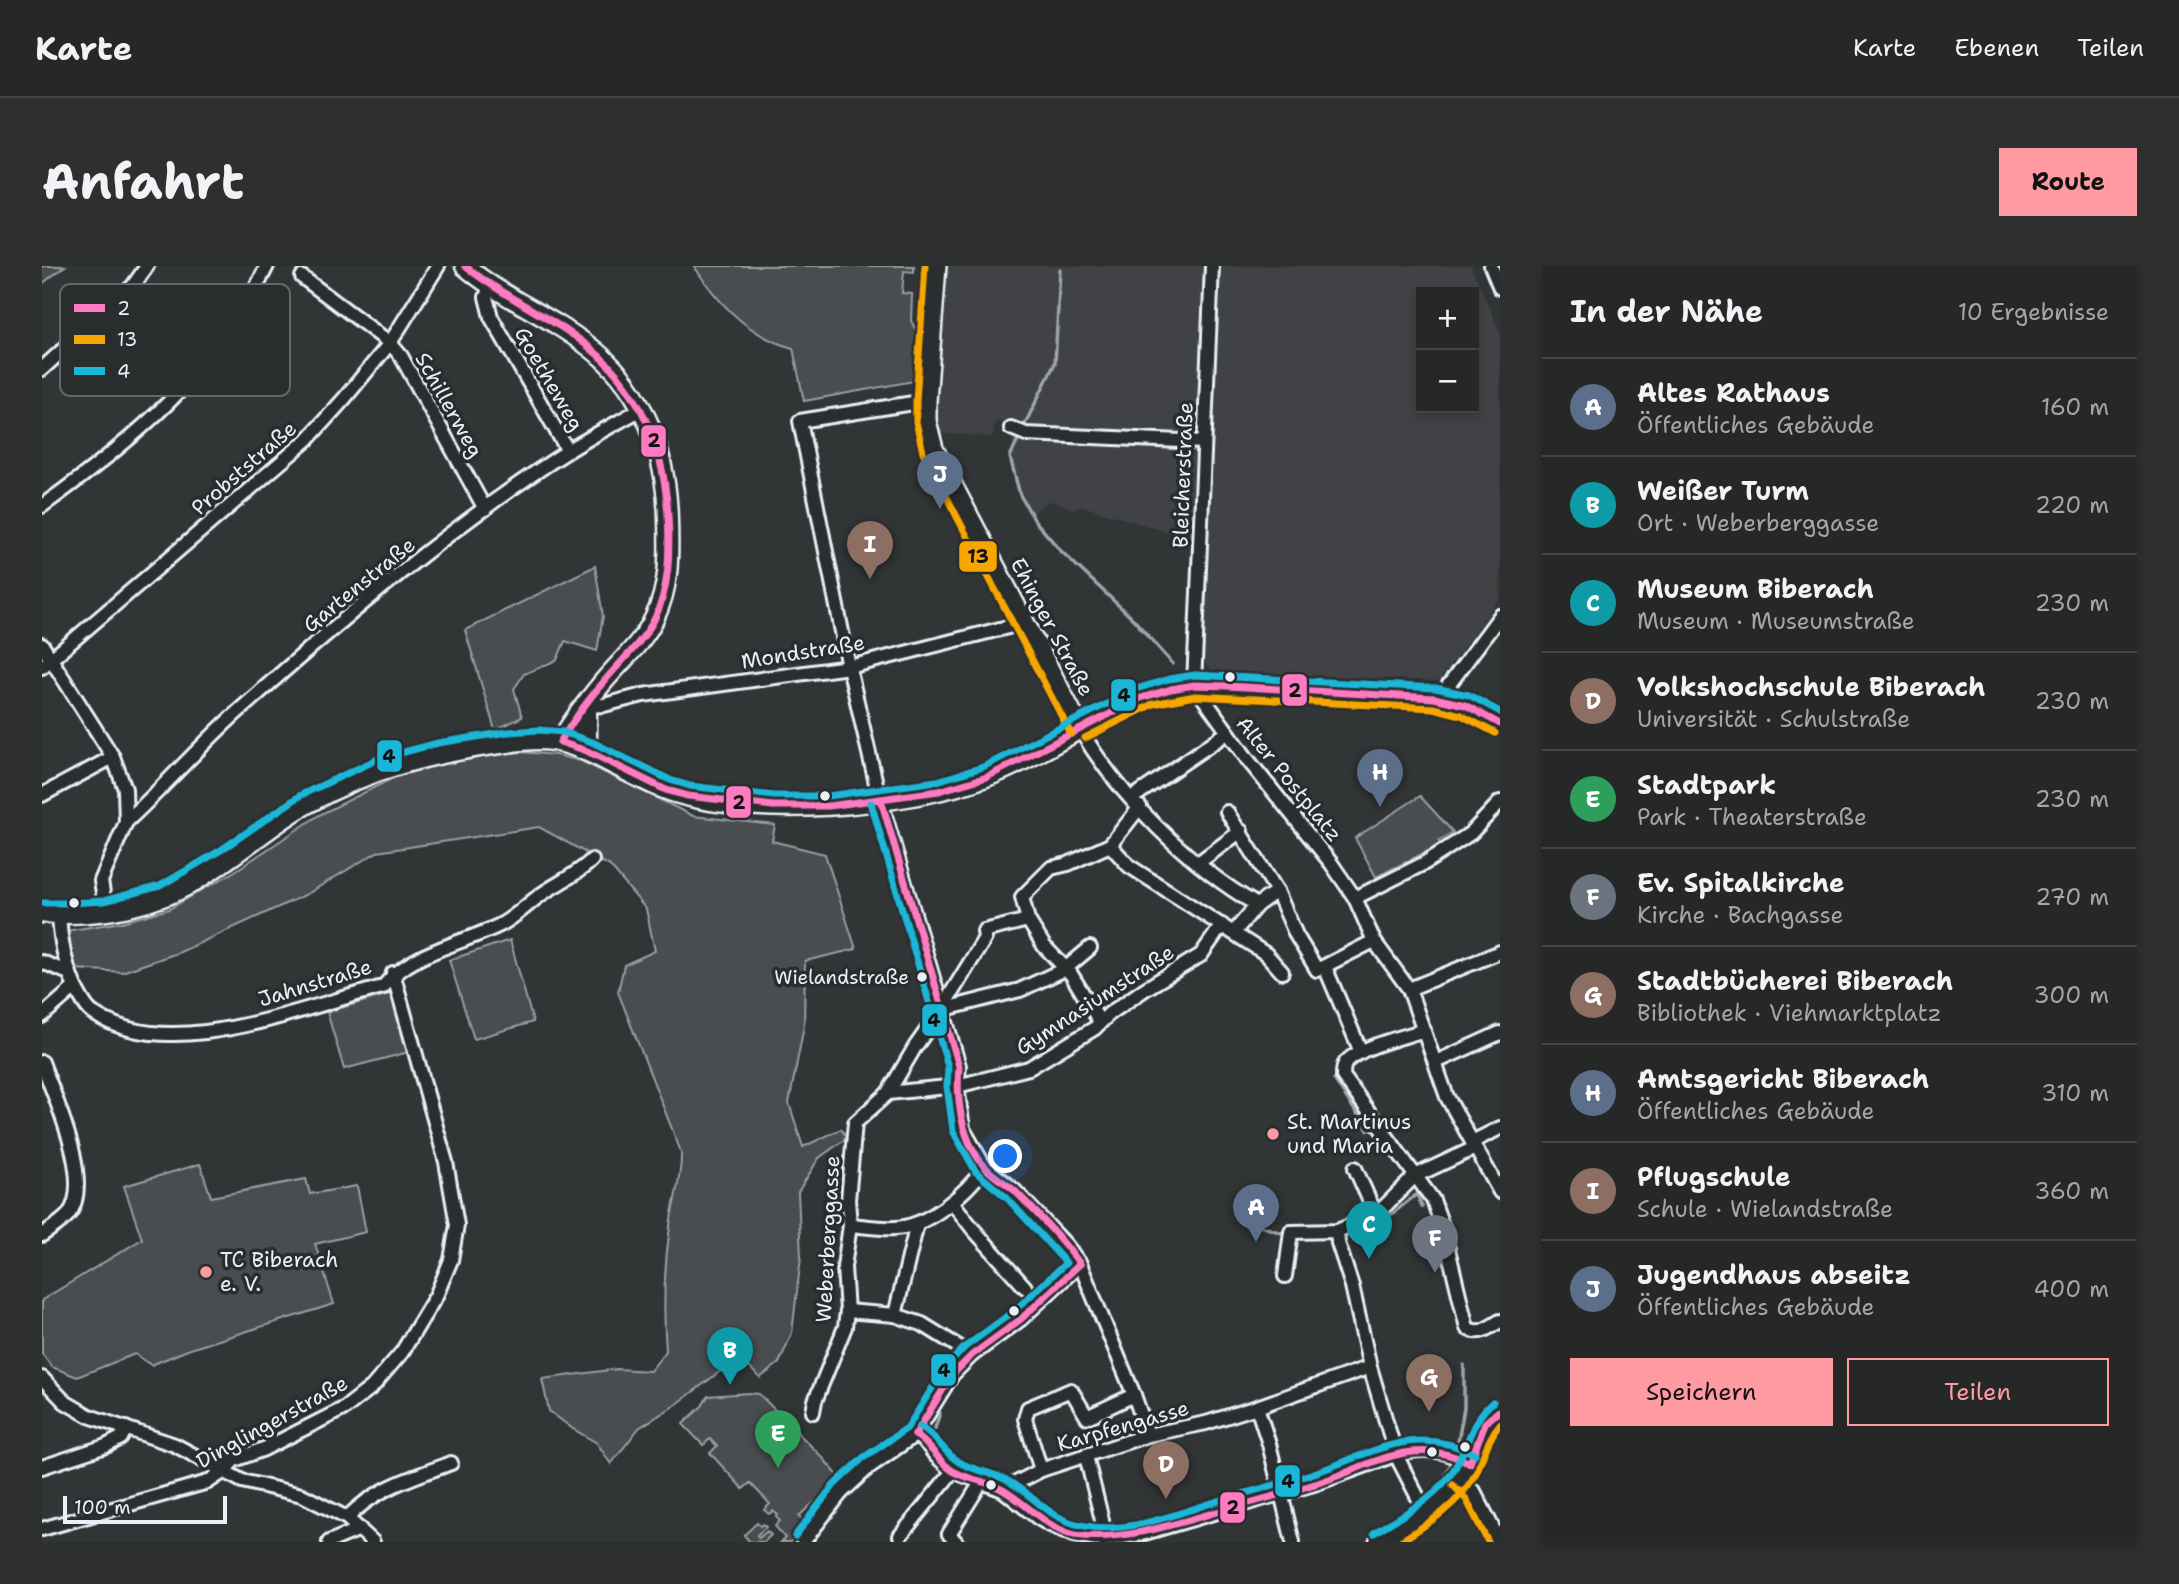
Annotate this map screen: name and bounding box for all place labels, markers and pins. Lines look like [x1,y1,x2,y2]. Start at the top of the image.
pin: J [917,451,963,509]
pin: I [847,521,893,579]
unlabelled marker [1223,670,1237,684]
pin: H [1357,749,1403,807]
unlabelled marker [818,789,832,803]
unlabelled marker [67,896,81,910]
place label: Wielandstraße [774,965,909,990]
marker: Wielandstraße [915,970,929,984]
place label: St. Martinus und Maria [1287,1108,1411,1160]
marker: St. Martinus und Maria [1265,1126,1281,1142]
pin: A [1233,1184,1279,1242]
pin: C [1346,1201,1392,1259]
pin: F [1412,1215,1458,1273]
place label: TC Biberach e. V. [220,1246,338,1298]
marker: TC Biberach e. V. [198,1264,214,1280]
unlabelled marker [1007,1304,1021,1318]
pin: B [707,1327,753,1385]
pin: G [1406,1354,1452,1412]
pin: E [755,1410,801,1468]
unlabelled marker [1458,1440,1472,1454]
pin: D [1143,1441,1189,1499]
unlabelled marker [1425,1445,1439,1459]
unlabelled marker [984,1478,998,1492]

